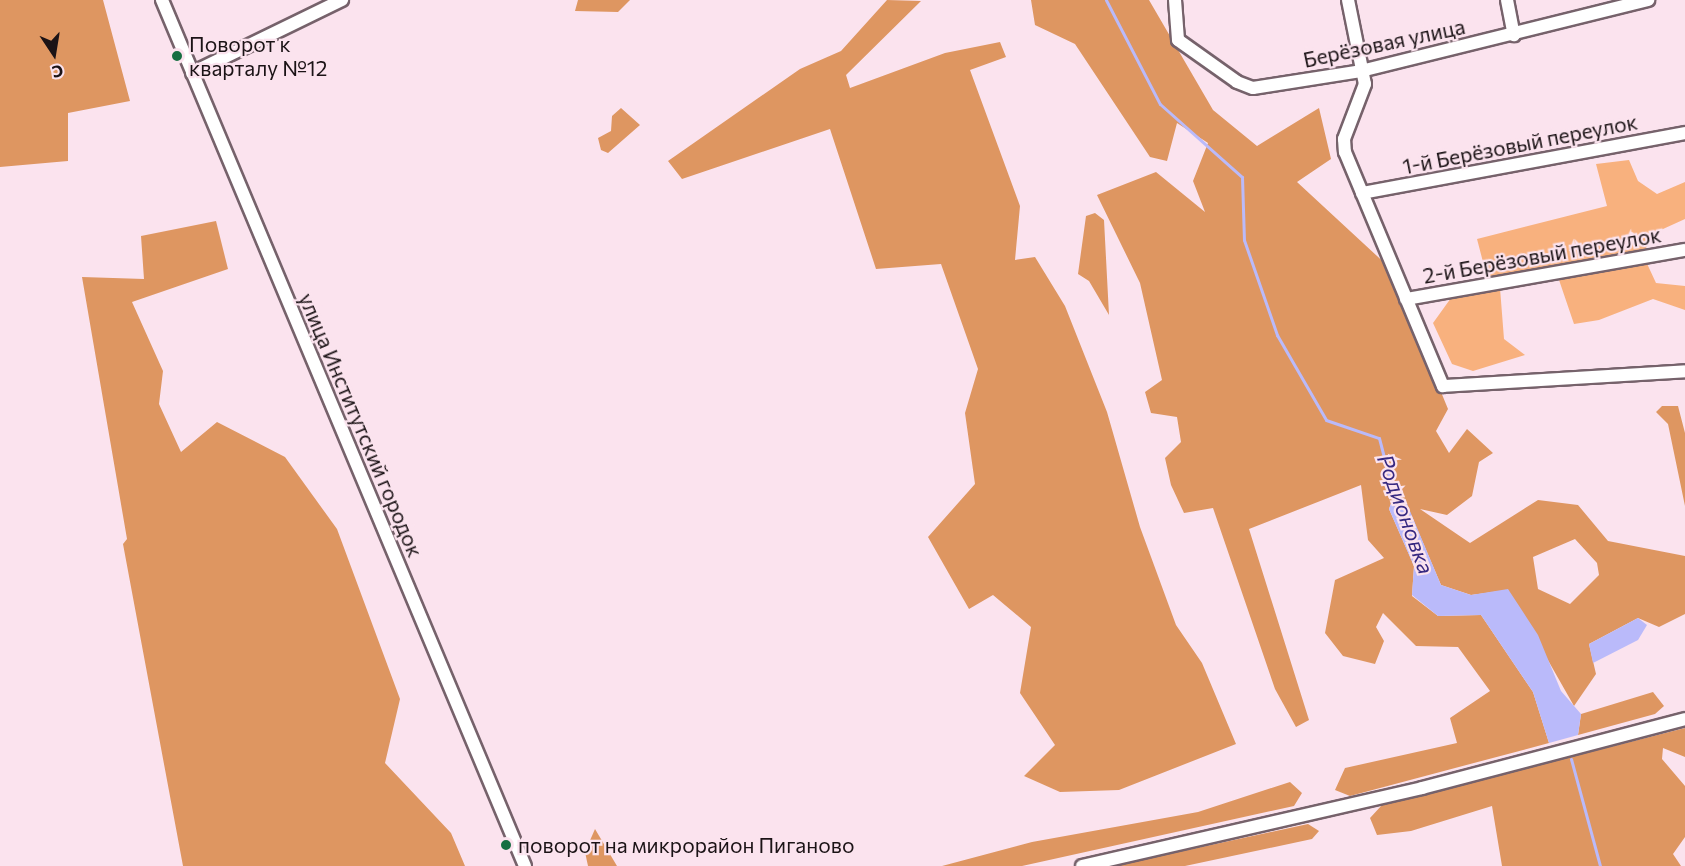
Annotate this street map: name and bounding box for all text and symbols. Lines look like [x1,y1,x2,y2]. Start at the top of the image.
street label: Берёзовая улица [1301,14,1467,72]
north arrow [24,24,84,84]
place label: Поворот к кварталу №12 [189,31,327,81]
marker: Поворот к кварталу №12 [170,49,184,63]
text: С [51,62,65,83]
street label: 1-й Берёзовый переулок [1400,109,1640,179]
street label: 2-й Берёзовый переулок [1421,222,1663,288]
street label: улица Институтский городок [294,289,428,561]
water label: Родионовка [1372,451,1440,577]
place label: поворот на микрорайон Пиганово [518,832,854,858]
marker: поворот на микрорайон Пиганово [499,838,513,852]

